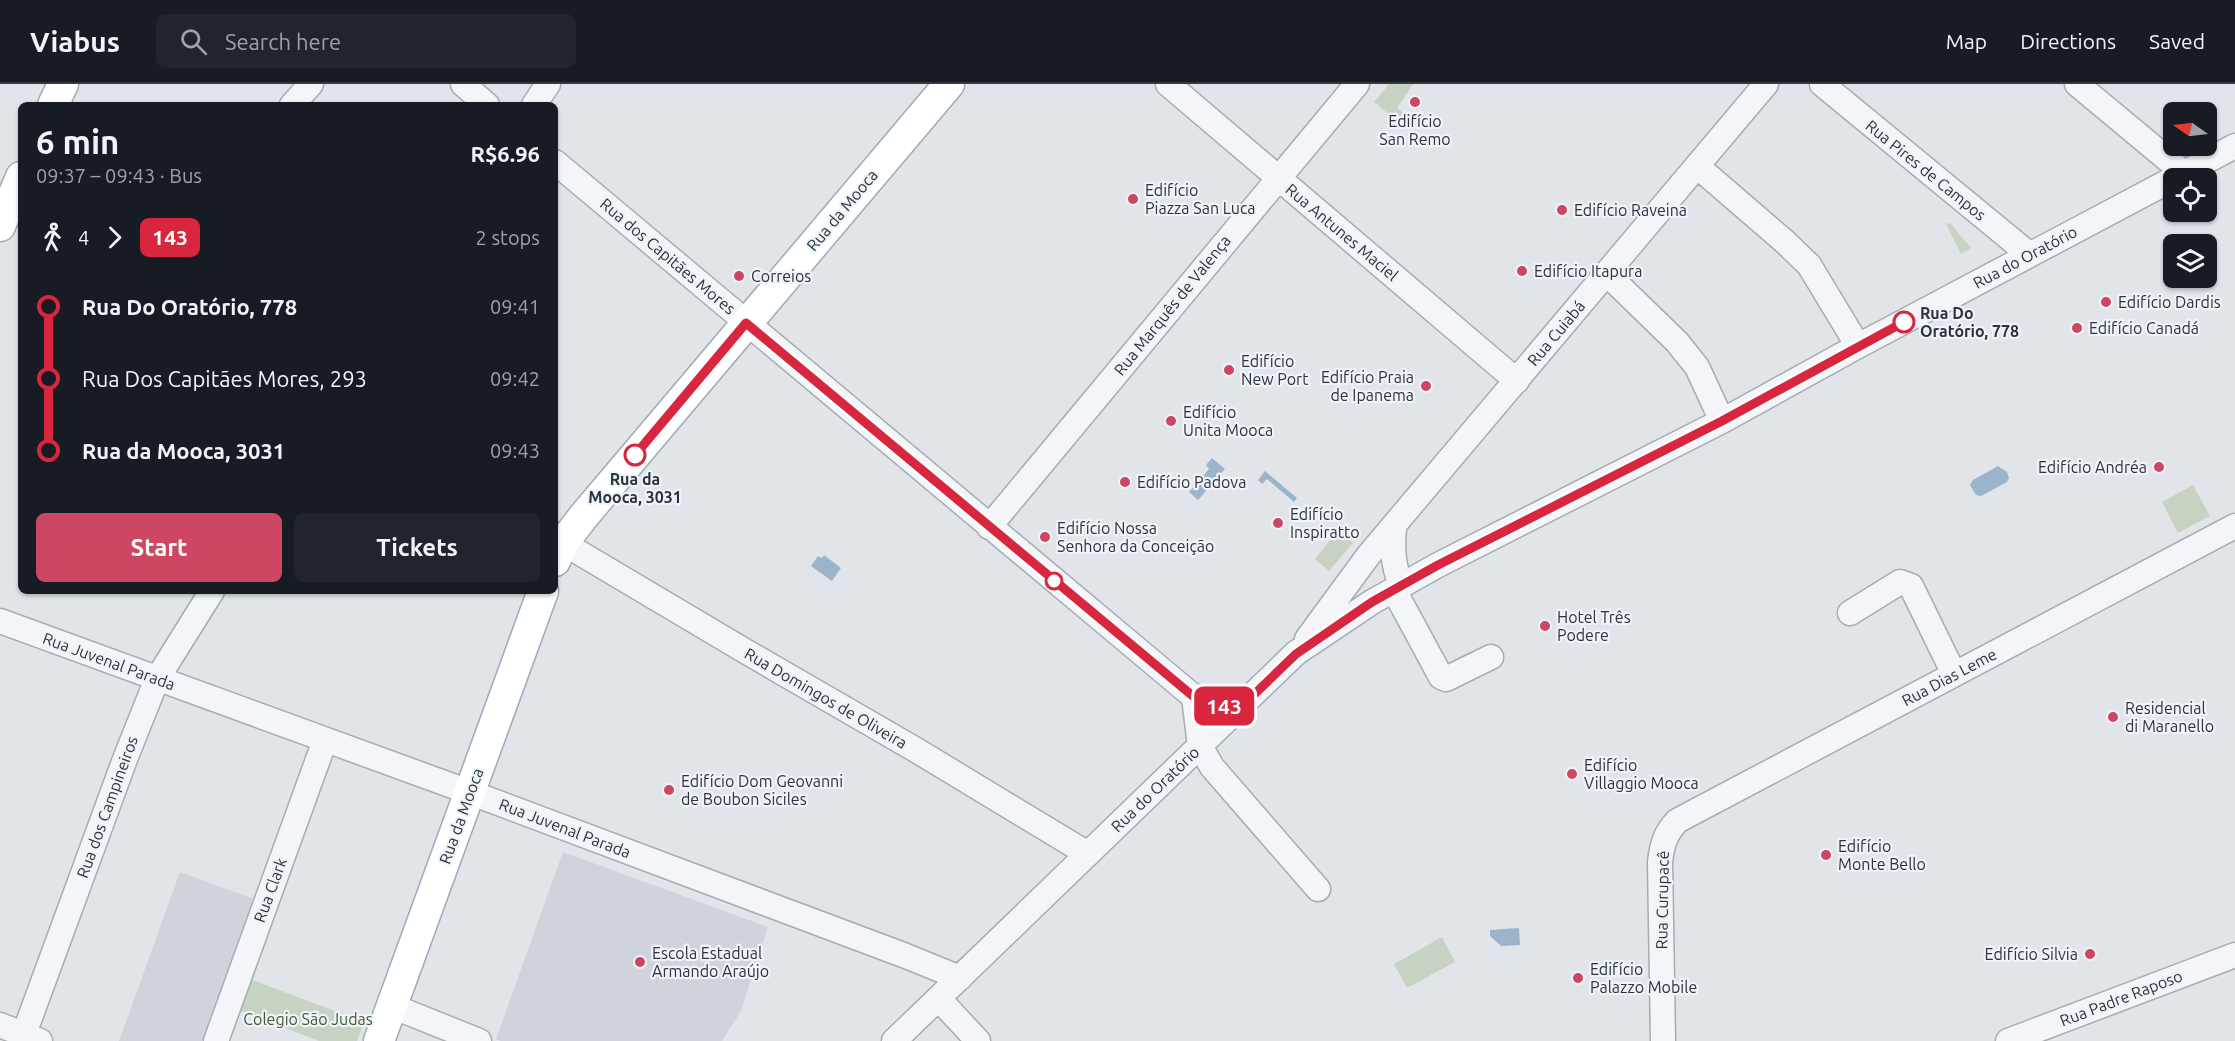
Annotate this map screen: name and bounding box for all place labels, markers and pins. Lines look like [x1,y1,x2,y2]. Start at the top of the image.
marker: Edifício San Remo [1408,95,1422,109]
place label: Edifício San Remo [1379,112,1451,148]
place label: Edifício Piazza San Luca [1145,181,1256,217]
marker: Edifício Piazza San Luca [1126,192,1140,206]
place label: Edifício Raveina [1574,201,1687,219]
marker: Edifício Raveina [1555,203,1569,217]
place label: Edifício Itapura [1534,262,1642,280]
marker: Edifício Itapura [1515,264,1529,278]
place label: Correios [751,267,811,285]
marker: Correios [732,269,746,283]
place label: Edifício Dardis [2118,293,2221,311]
marker: Edifício Dardis [2099,295,2113,309]
place label: Rua Do Oratório, 778 [1920,304,2019,340]
marker: Rua Do Oratório, 778 [1893,311,1915,333]
place label: Edifício Canadá [2089,319,2199,337]
marker: Edifício Canadá [2070,321,2084,335]
place label: Edifício New Port [1241,352,1309,388]
marker: Edifício New Port [1222,363,1236,377]
place label: Edifício Praia de Ipanema [1321,368,1414,404]
marker: Edifício Praia de Ipanema [1419,379,1433,393]
place label: Edifício Unita Mooca [1183,403,1273,439]
marker: Edifício Unita Mooca [1164,414,1178,428]
marker: Rua da Mooca, 3031 [624,444,646,466]
place label: Edifício Andréa [2038,458,2147,476]
marker: Edifício Andréa [2152,460,2166,474]
place label: Rua da Mooca, 3031 [588,470,682,506]
place label: Edifício Padova [1137,473,1246,491]
marker: Edifício Padova [1118,475,1132,489]
place label: Edifício Inspiratto [1290,505,1360,541]
marker: Edifício Inspiratto [1271,516,1285,530]
place label: Edifício Nossa Senhora da Conceição [1057,519,1214,555]
marker: Edifício Nossa Senhora da Conceição [1038,530,1052,544]
unlabelled marker [1045,572,1063,590]
place label: Hotel Três Podere [1557,608,1631,644]
marker: Hotel Três Podere [1538,619,1552,633]
place label: Residencial di Maranello [2125,699,2214,735]
marker: Residencial di Maranello [2106,710,2120,724]
place label: Edifício Villaggio Mooca [1584,756,1699,792]
marker: Edifício Villaggio Mooca [1565,767,1579,781]
place label: Edifício Dom Geovanni de Boubon Siciles [681,772,843,808]
marker: Edifício Dom Geovanni de Boubon Siciles [662,783,676,797]
place label: Edifício Monte Bello [1838,837,1926,873]
marker: Edifício Monte Bello [1819,848,1833,862]
place label: Escola Estadual Armando Araújo [652,944,769,980]
place label: Edifício Silvia [1985,945,2078,963]
marker: Edifício Silvia [2083,947,2097,961]
marker: Escola Estadual Armando Araújo [633,955,647,969]
place label: Edifício Palazzo Mobile [1590,960,1697,996]
marker: Edifício Palazzo Mobile [1571,971,1585,985]

